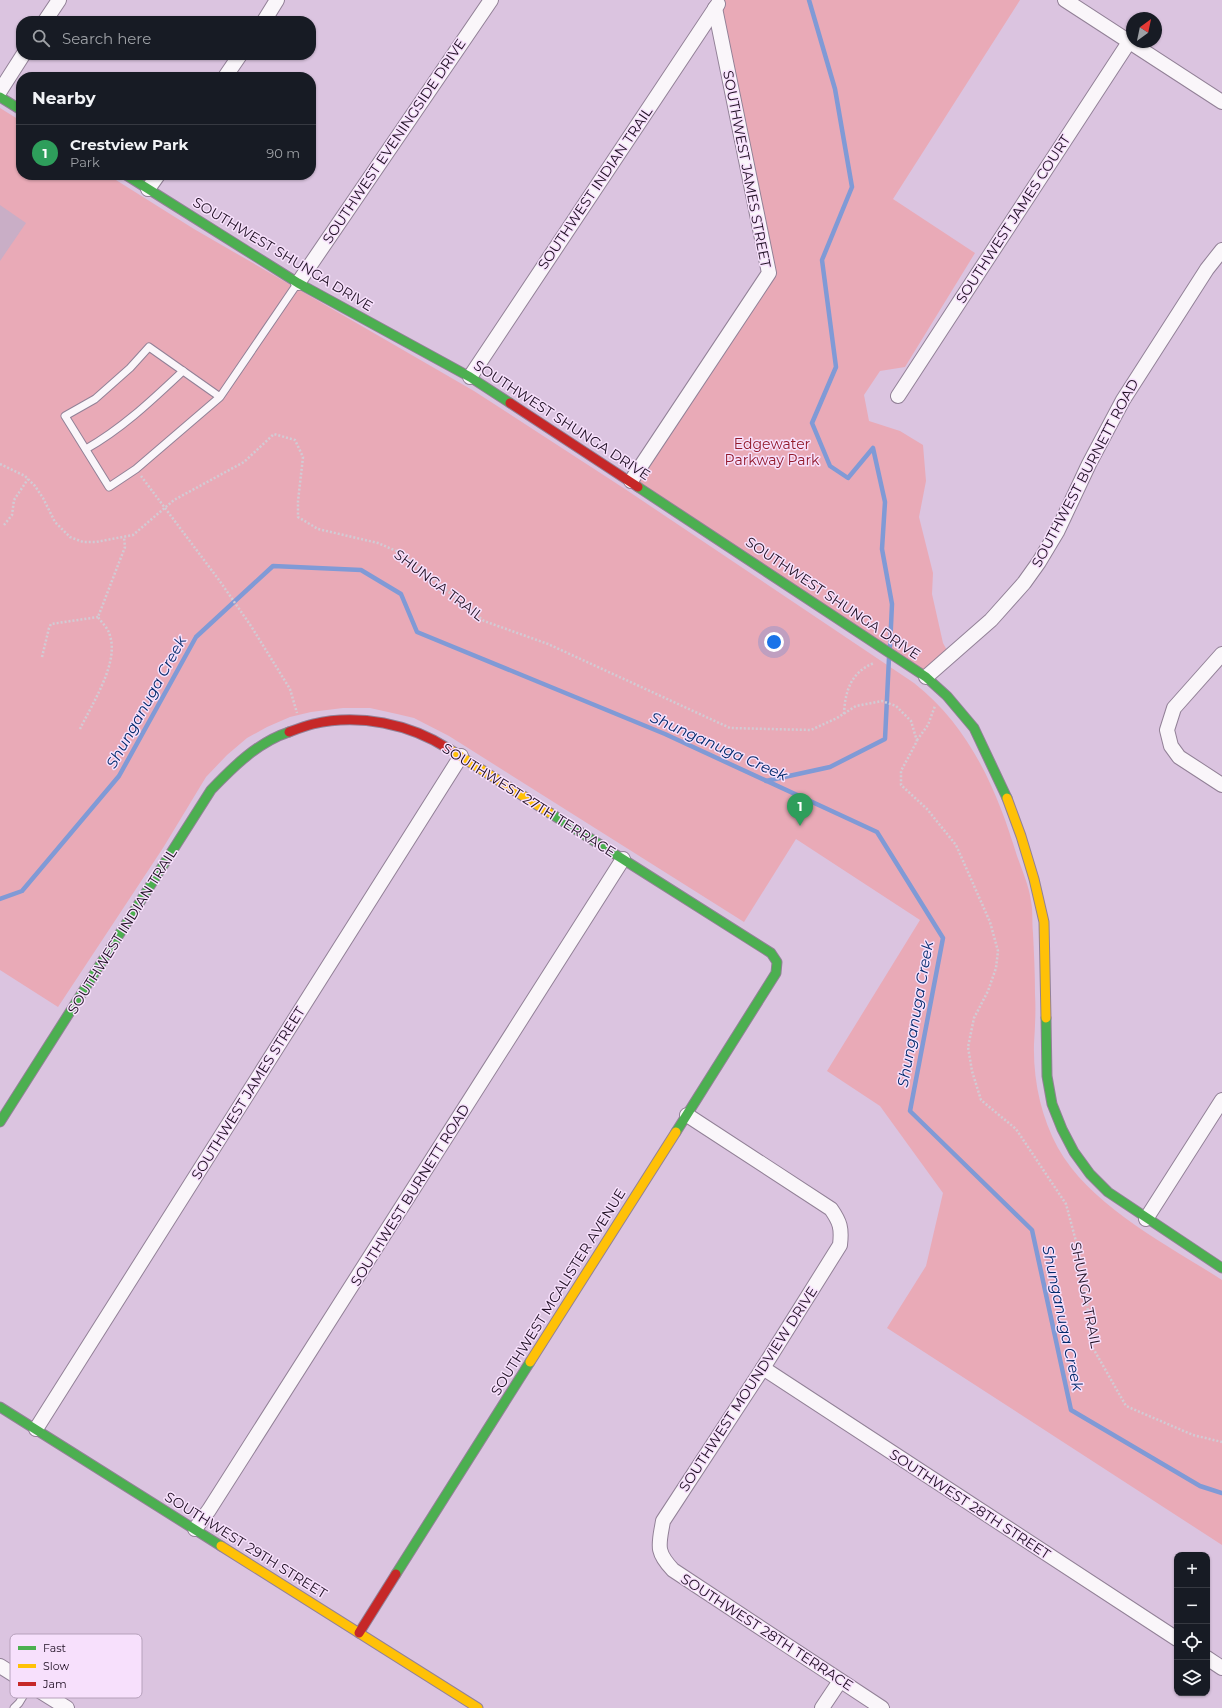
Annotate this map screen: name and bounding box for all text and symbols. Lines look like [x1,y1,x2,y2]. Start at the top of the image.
north arrow [1126,12,1162,48]
search box [16,16,316,60]
icon: search [30,27,52,49]
text: Search here [62,29,151,48]
street label: SOUTHWEST EVENINGSIDE DRIVE [318,35,470,247]
street label: SOUTHWEST JAMES STREET [719,69,775,269]
text: Nearby [32,88,96,108]
street label: SOUTHWEST INDIAN TRAIL [534,103,657,273]
street label: SOUTHWEST JAMES COURT [952,131,1074,307]
text: Crestview Park [70,135,188,154]
text: 1 [42,145,48,161]
text: 90 m [266,145,300,161]
text: Park [70,154,100,170]
street label: SOUTHWEST SHUNGA DRIVE [190,193,376,315]
street label: SOUTHWEST SHUNGA DRIVE [470,356,654,484]
street label: SOUTHWEST BURNETT ROAD [1028,376,1142,570]
park label: Edgewater Parkway Park [725,435,820,469]
street label: SOUTHWEST SHUNGA DRIVE [742,533,924,663]
street label: SHUNGA TRAIL [391,545,488,625]
water label: Shunganuga Creek [102,632,191,771]
your location [764,632,784,652]
water label: Shunganuga Creek [647,707,792,785]
street label: SOUTHWEST 27TH TERRACE [439,739,619,861]
pin: 1 [787,793,813,826]
street label: SOUTHWEST INDIAN TRAIL [63,844,181,1017]
water label: Shunganuga Creek [893,938,937,1089]
street label: SOUTHWEST JAMES STREET [187,1003,309,1183]
street label: SOUTHWEST BURNETT ROAD [346,1101,474,1289]
street label: SOUTHWEST MCALISTER AVENUE [487,1185,629,1399]
street label: SHUNGA TRAIL [1067,1240,1105,1350]
water label: Shunganuga Creek [1038,1244,1088,1394]
street label: SOUTHWEST MOUNDVIEW DRIVE [675,1283,821,1495]
street label: SOUTHWEST 28TH STREET [886,1445,1054,1563]
street label: SOUTHWEST 29TH STREET [162,1488,330,1602]
map controls [1174,1552,1210,1696]
button: + [1174,1552,1210,1588]
street label: SOUTHWEST 28TH TERRACE [677,1569,857,1695]
button: − [1174,1588,1210,1624]
button: locate [1174,1624,1210,1660]
legend [10,1634,142,1698]
text: Fast [43,1641,67,1655]
text: Slow [43,1659,69,1673]
button: layers [1174,1660,1210,1696]
text: Jam [42,1677,67,1691]

